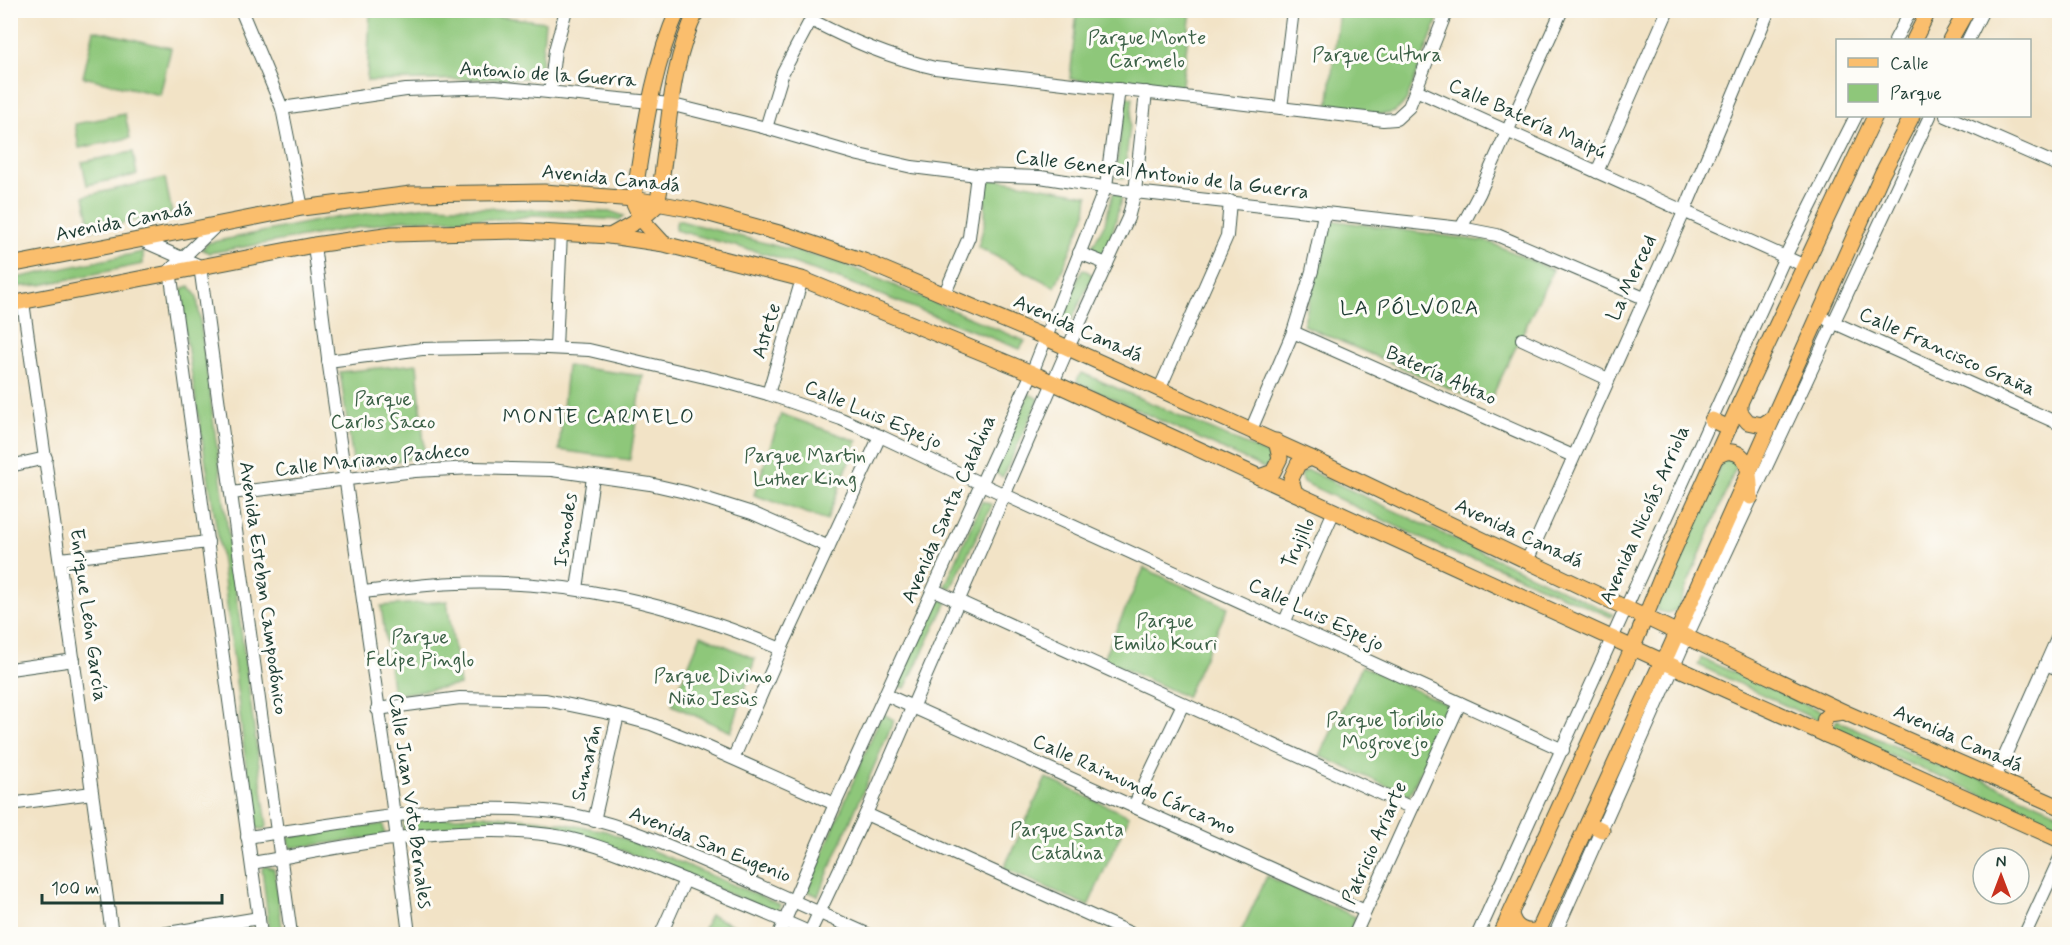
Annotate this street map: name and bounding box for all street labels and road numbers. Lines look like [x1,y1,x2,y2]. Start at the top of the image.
street label: Antonio de la Guerra [458,55,639,95]
street label: Calle Batería Maipú [1444,72,1610,166]
street label: Calle General Antonio de la Guerra [1014,144,1310,206]
street label: Avenida Canadá [540,158,682,200]
street label: Avenida Canadá [53,195,195,249]
street label: La Merced [1600,230,1664,326]
street label: Avenida Canadá [1009,288,1147,370]
street label: Astete [746,300,788,362]
street label: Calle Francisco Graña [1855,301,2039,403]
street label: Batería Abtao [1381,340,1501,412]
street label: Calle Luis Espejo [800,374,946,456]
street label: Avenida Santa Catalina [895,411,1003,607]
street label: Avenida Nicolás Arriola [1593,421,1697,609]
street label: Calle Mariano Pacheco [273,436,471,484]
street label: Avenida Esteban Campodónico [232,460,294,716]
street label: Ismodes [547,491,585,569]
street label: Avenida Canadá [1450,492,1588,576]
street label: Trujillo [1276,513,1322,573]
street label: Enrique León García [62,527,114,703]
street label: Calle Luis Espejo [1244,572,1388,658]
street label: Calle Juan Voto Bernales [382,692,438,910]
street label: Avenida Canadá [1889,698,2027,780]
street label: Sumarán [565,722,609,804]
street label: Calle Raimundo Cárcamo [1028,728,1240,842]
street label: Patricio Ariarte [1336,777,1414,909]
street label: Avenida San Eugenio [625,800,795,890]

